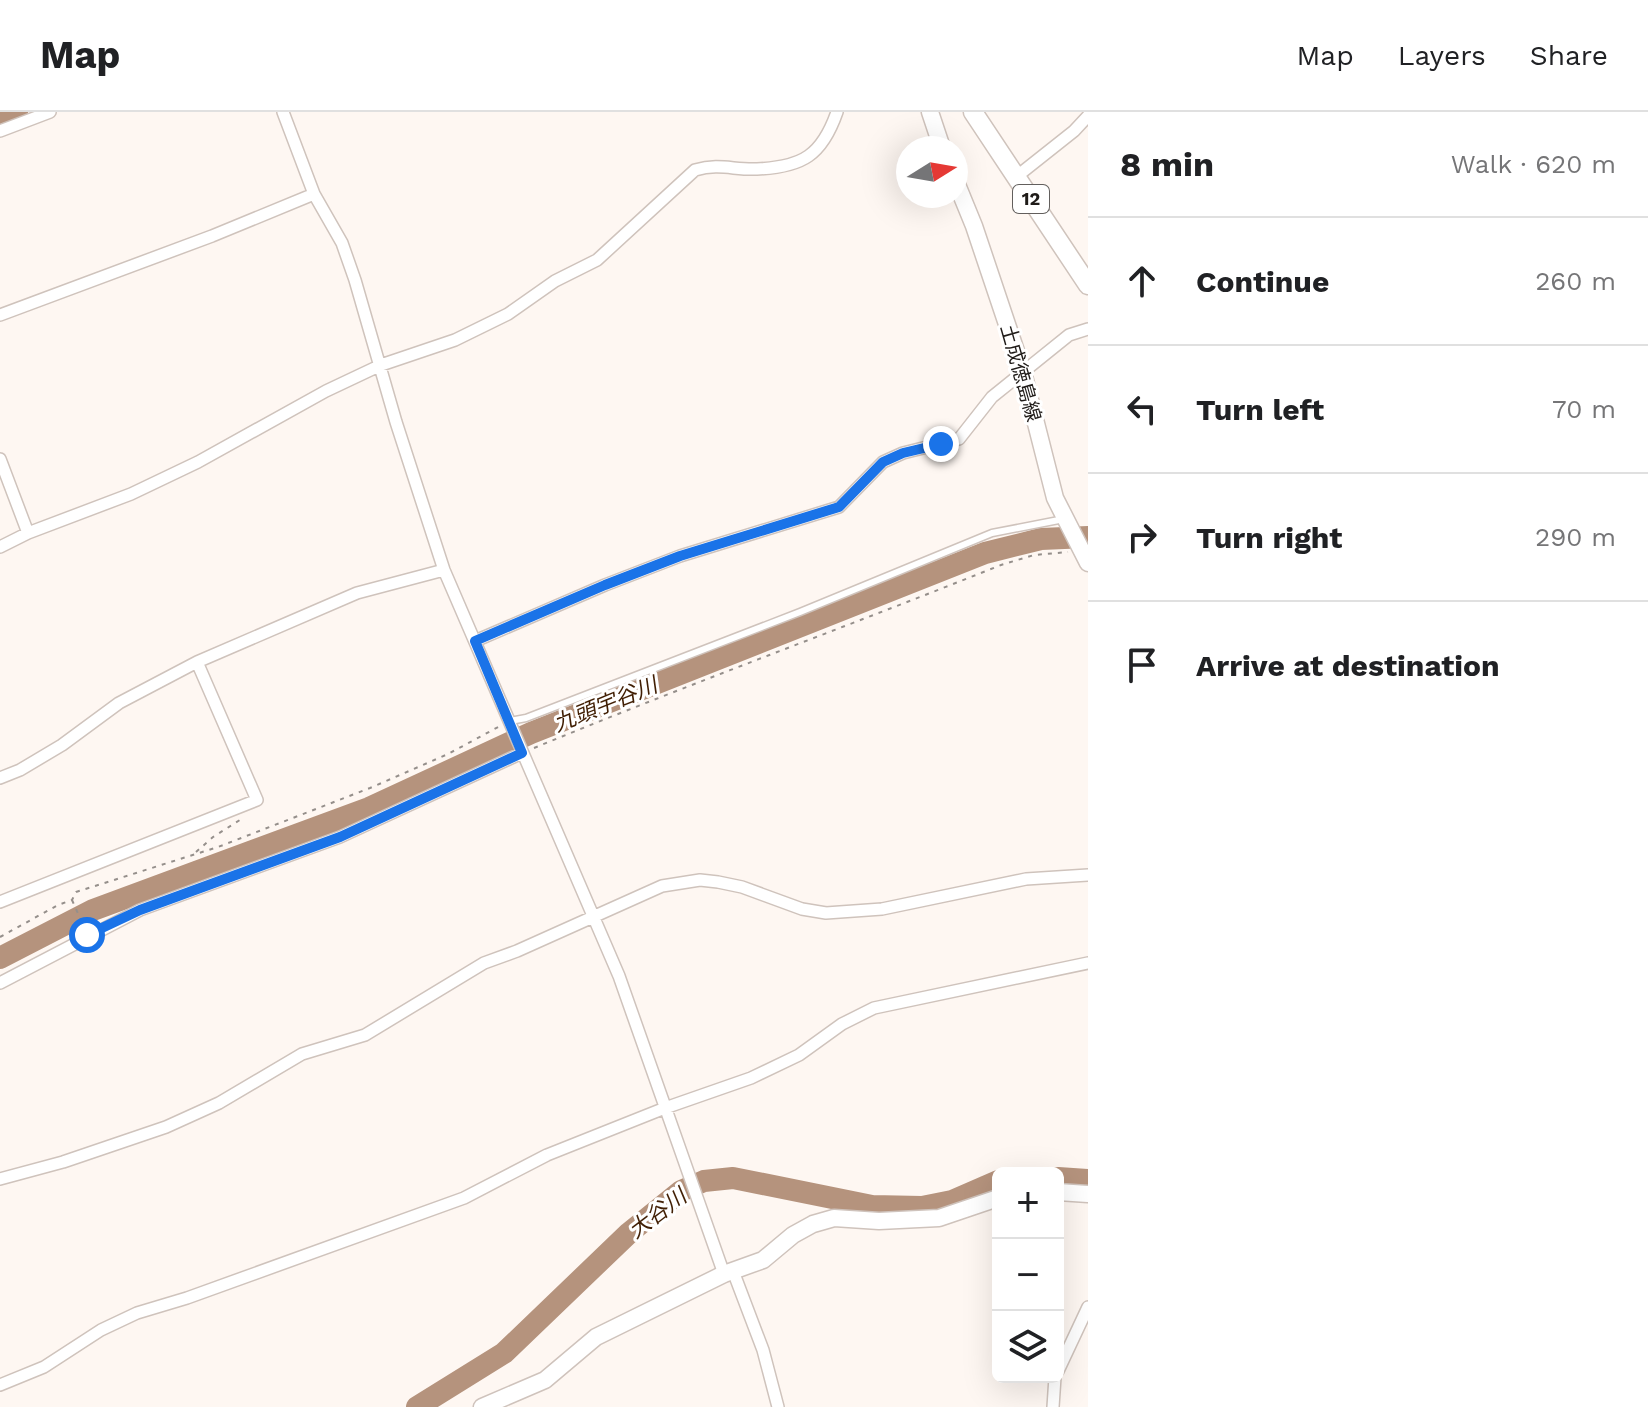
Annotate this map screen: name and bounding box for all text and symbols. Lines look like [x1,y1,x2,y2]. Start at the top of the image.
text: Map [40,33,120,77]
text: Map [1297,39,1354,72]
text: Layers [1398,39,1486,72]
text: Share [1530,39,1608,72]
north arrow [896,136,968,208]
text: 8 min [1120,144,1214,184]
text: Walk · 620 m [1451,149,1616,179]
road number: 12 [1013,185,1049,213]
icon: ahead [1120,259,1164,303]
text: Continue [1196,264,1329,299]
text: 260 m [1535,266,1616,296]
street label: 土成徳島線 [996,322,1046,424]
icon: left [1120,387,1164,431]
text: Turn left [1196,392,1324,427]
text: 70 m [1552,394,1616,424]
route end [923,426,959,462]
icon: right [1120,515,1164,559]
text: Turn right [1196,520,1342,555]
text: 290 m [1535,522,1616,552]
icon: arrive [1120,643,1164,687]
text: Arrive at destination [1196,648,1500,683]
water label: 九頭宇谷川 [550,672,663,737]
route start [69,917,105,953]
map controls [992,1167,1064,1383]
button: + [992,1167,1064,1239]
water label: 大谷川 [623,1182,693,1243]
button: − [992,1239,1064,1311]
button: layers [992,1311,1064,1383]

